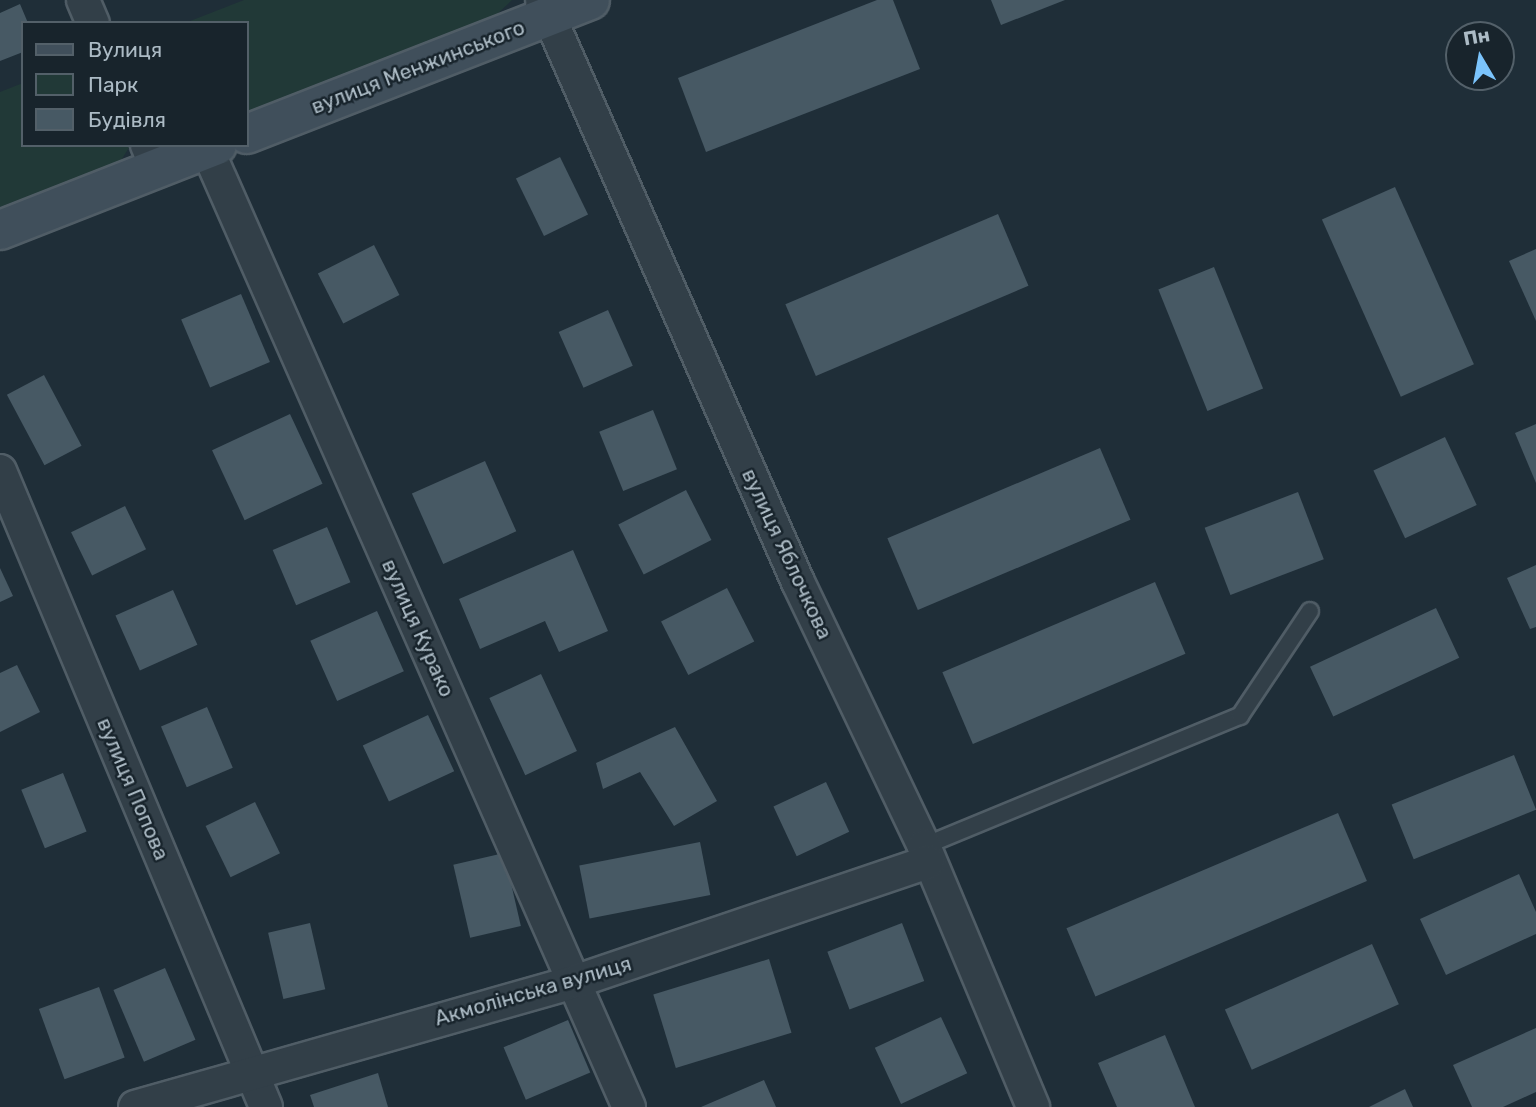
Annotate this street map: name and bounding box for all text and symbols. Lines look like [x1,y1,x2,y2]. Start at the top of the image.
street label: вулиця Менжинського [308,15,528,119]
legend [21,21,248,147]
north arrow [1445,21,1515,91]
text: Пн [1462,23,1492,50]
text: Вулиця [88,37,162,62]
text: Парк [88,72,138,97]
text: Будівля [88,107,166,132]
street label: вулиця Яблочкова [736,465,838,643]
street label: вулиця Курако [376,555,460,701]
street label: вулиця Попова [92,714,174,864]
street label: Акмолінська вулиця [432,951,634,1031]

